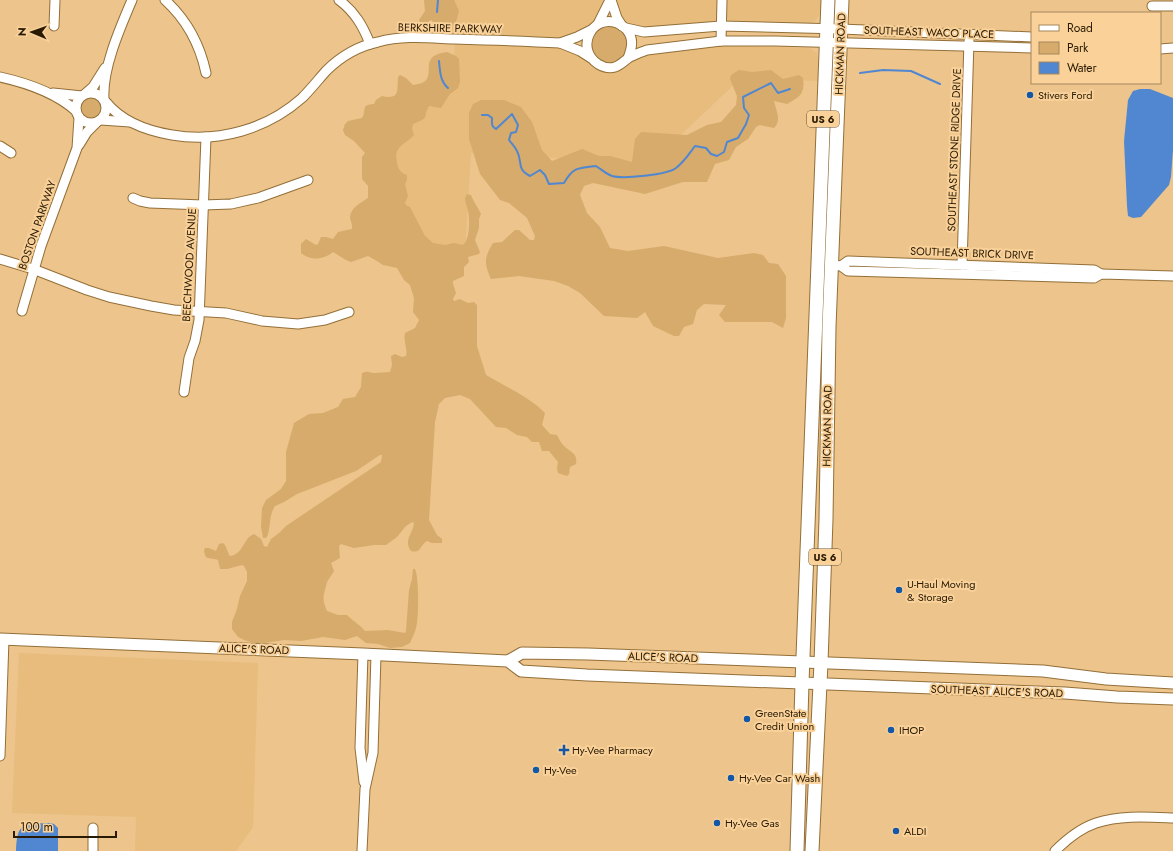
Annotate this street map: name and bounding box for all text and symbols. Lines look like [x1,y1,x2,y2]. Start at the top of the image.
north arrow [12,12,52,52]
street label: HICKMAN ROAD [831,12,849,95]
legend [1031,12,1161,84]
street label: BERKSHIRE PARKWAY [398,19,503,37]
text: Road [1067,19,1093,37]
street label: SOUTHEAST WACO PLACE [864,22,994,42]
text: N [14,27,30,36]
text: Park [1067,39,1089,57]
text: Water [1067,59,1098,77]
street label: SOUTHEAST STONE RIDGE DRIVE [943,68,965,232]
place label: Stivers Ford [1038,87,1093,103]
marker: Stivers Ford [1025,90,1035,100]
road number: US 6 [807,111,839,127]
street label: BOSTON PARKWAY [14,177,60,272]
street label: BEECHWOOD AVENUE [178,208,200,322]
street label: SOUTHEAST BRICK DRIVE [910,243,1034,263]
street label: HICKMAN ROAD [818,385,836,467]
road number: US 6 [809,549,841,565]
place label: U-Haul Moving & Storage [907,576,975,605]
marker: U-Haul Moving & Storage [894,585,904,595]
street label: ALICE'S ROAD [219,640,290,658]
street label: ALICE'S ROAD [628,648,699,666]
street label: SOUTHEAST ALICE'S ROAD [930,681,1064,701]
place label: GreenState Credit Union [755,705,814,734]
marker: GreenState Credit Union [742,714,752,724]
place label: IHOP [899,722,924,738]
marker: IHOP [886,725,896,735]
place label: Hy-Vee Pharmacy [572,742,653,758]
marker: Hy-Vee Pharmacy [559,745,569,755]
place label: Hy-Vee [544,762,577,778]
marker: Hy-Vee [531,765,541,775]
place label: Hy-Vee Car Wash [739,770,820,786]
marker: Hy-Vee Car Wash [726,773,736,783]
scale bar [14,813,116,839]
place label: Hy-Vee Gas [725,815,780,831]
text: 100 m [20,818,53,836]
marker: Hy-Vee Gas [712,818,722,828]
place label: ALDI [904,823,926,839]
marker: ALDI [891,826,901,836]

